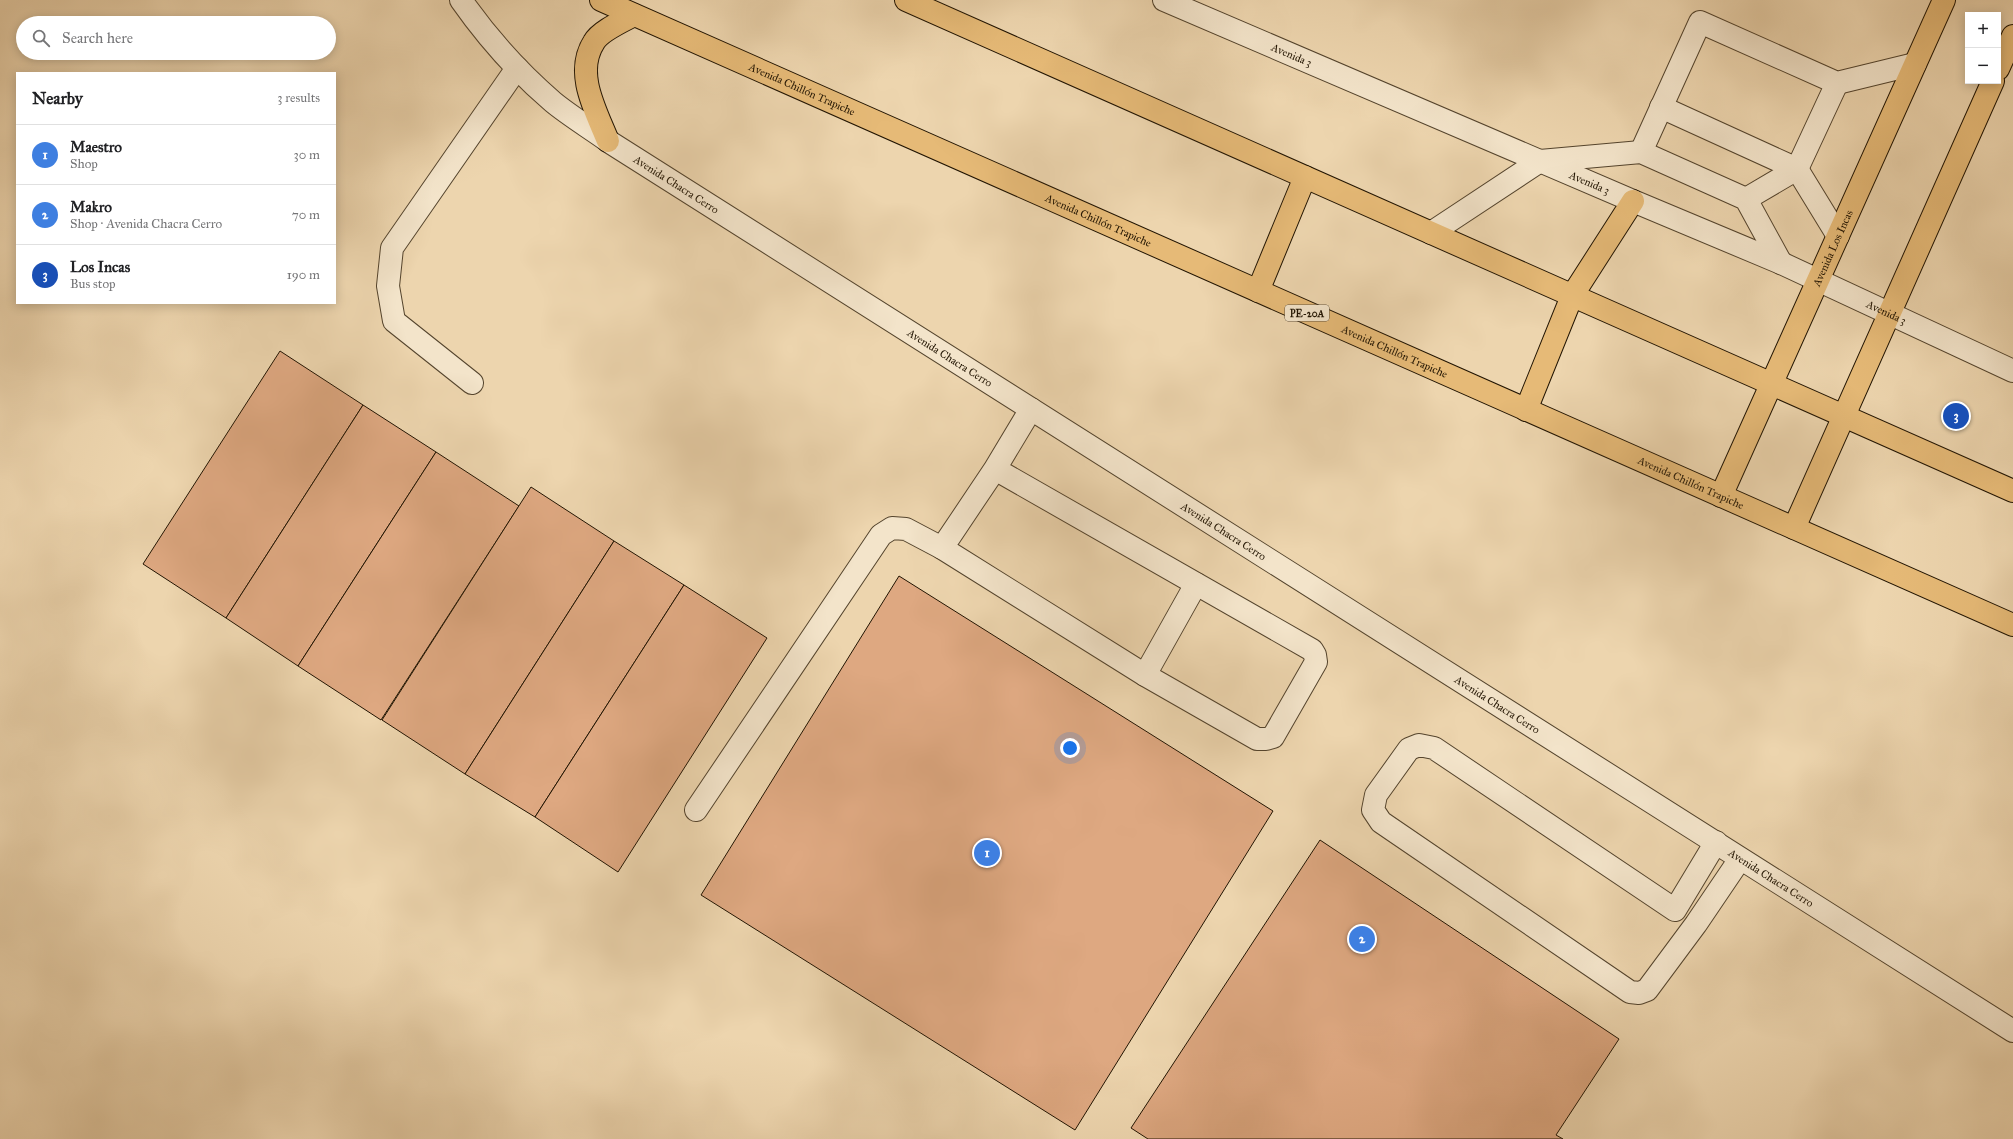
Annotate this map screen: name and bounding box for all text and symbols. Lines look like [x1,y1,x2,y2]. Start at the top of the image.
map controls [1965,12,2001,84]
button: + [1965,12,2001,48]
search box [16,16,336,60]
icon: search [30,27,52,49]
text: Search here [62,29,133,47]
street label: Avenida 3 [1268,40,1314,70]
button: − [1965,48,2001,84]
street label: Avenida Chillón Trapiche [746,60,857,119]
text: Nearby [32,88,83,109]
text: 3 results [277,90,320,106]
text: Maestro [70,138,122,156]
text: 1 [42,147,48,163]
text: 30 m [294,147,320,163]
street label: Avenida Chacra Cerro [630,152,721,217]
text: Shop [70,156,98,172]
street label: Avenida 3 [1566,168,1612,197]
street label: Avenida Chillón Trapiche [1042,191,1154,250]
text: Makro [70,198,112,216]
text: 2 [42,207,48,223]
text: 70 m [292,207,320,223]
street label: Avenida Los Incas [1810,208,1856,289]
text: Shop · Avenida Chacra Cerro [70,216,222,232]
text: Los Incas [70,258,130,276]
text: 3 [42,267,48,283]
text: 190 m [287,267,320,283]
text: Bus stop [70,276,116,292]
street label: Avenida 3 [1863,297,1908,327]
road number: PE-20A [1285,305,1329,321]
street label: Avenida Chillón Trapiche [1339,322,1450,381]
street label: Avenida Chacra Cerro [904,326,995,390]
pin: 3 [1943,401,1969,431]
street label: Avenida Chillón Trapiche [1635,453,1746,512]
street label: Avenida Chacra Cerro [1178,499,1269,563]
street label: Avenida Chacra Cerro [1451,673,1542,737]
your location [1060,738,1080,758]
pin: 1 [974,838,1000,868]
street label: Avenida Chacra Cerro [1725,846,1816,910]
pin: 2 [1349,924,1375,954]

